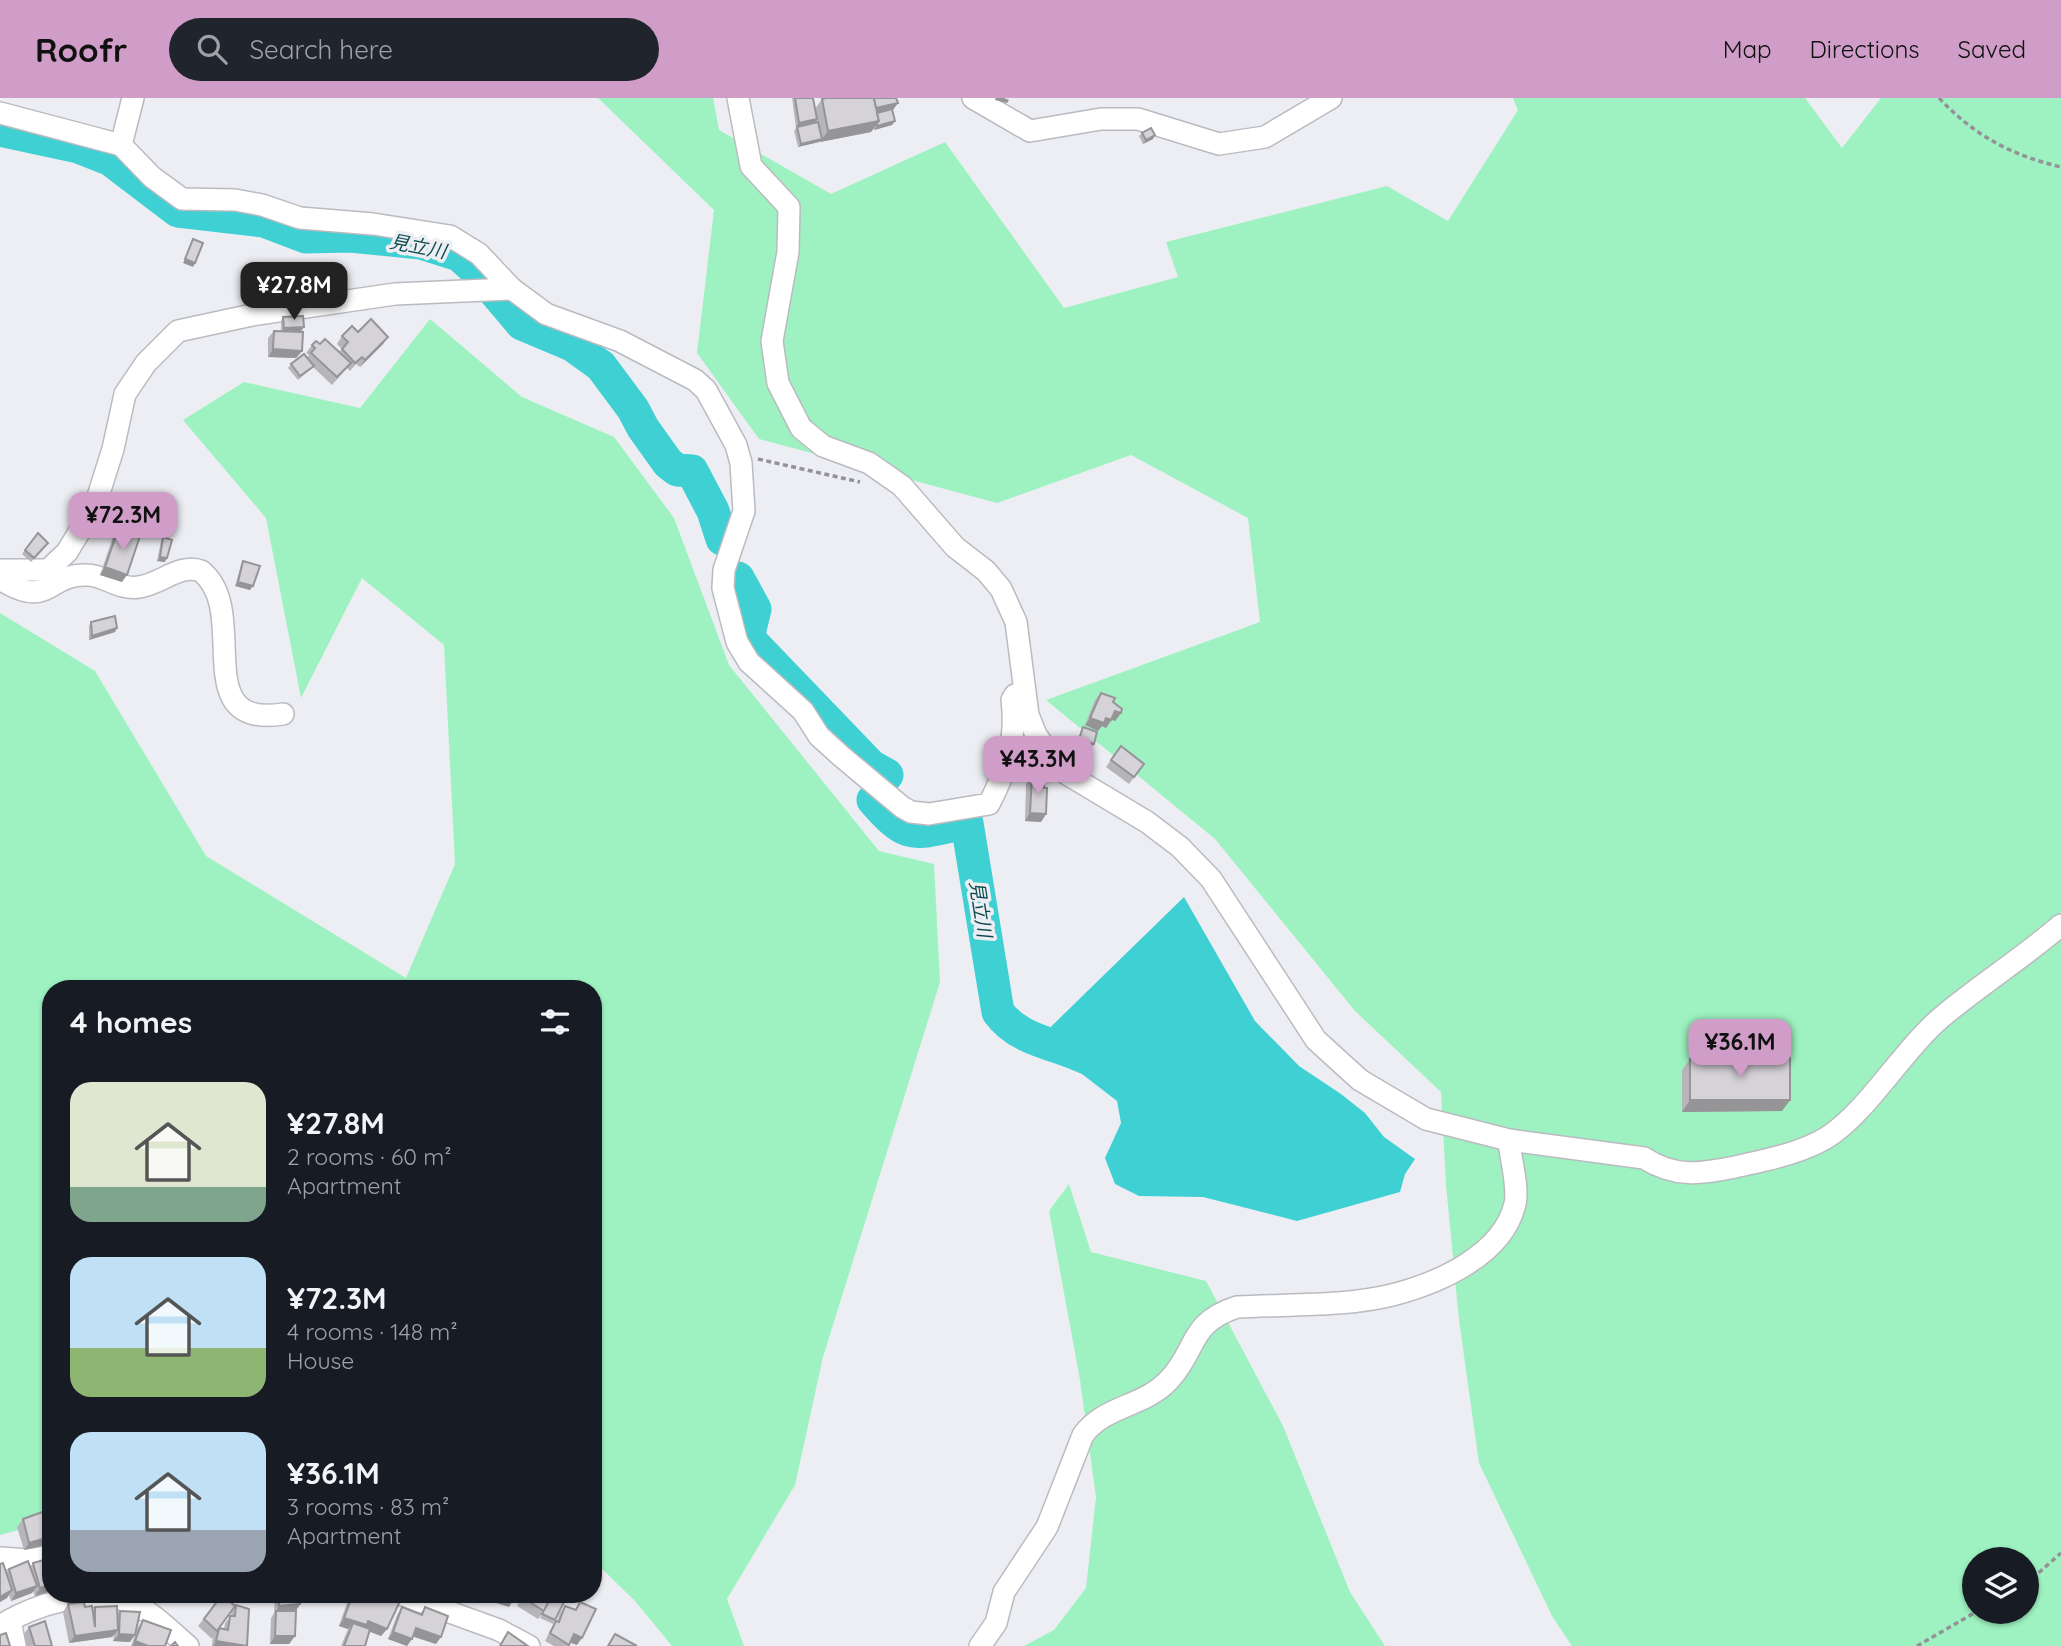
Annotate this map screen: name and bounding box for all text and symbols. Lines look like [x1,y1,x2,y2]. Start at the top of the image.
search box [169,18,659,81]
text: Roofr [35,29,127,70]
icon: search [193,30,231,68]
text: Search here [249,33,393,66]
text: Map [1723,34,1772,64]
text: Directions [1810,34,1920,64]
text: Saved [1958,34,2026,64]
water label: 見立川 [388,229,450,264]
pin: ¥27.8M [237,262,351,322]
text: ¥27.8M [257,270,331,299]
pin: ¥72.3M [66,492,180,552]
text: ¥72.3M [85,500,161,529]
pin: ¥43.3M [981,736,1095,796]
text: ¥43.3M [1000,744,1076,773]
water label: 見立川 [965,879,998,941]
text: 4 homes [70,1003,192,1041]
icon: filters [536,1003,574,1041]
pin: ¥36.1M [1683,1020,1797,1079]
text: ¥36.1M [1704,1027,1776,1056]
text: ¥27.8M [287,1104,385,1142]
icon: home [126,1110,210,1194]
text: 2 rooms · 60 m² [287,1142,452,1171]
text: Apartment [287,1171,401,1200]
text: ¥72.3M [287,1279,387,1317]
icon: home [126,1285,210,1369]
text: 4 rooms · 148 m² [287,1317,458,1346]
text: House [287,1346,354,1375]
text: ¥36.1M [287,1454,380,1492]
icon: home [126,1460,210,1544]
text: 3 rooms · 83 m² [287,1492,449,1521]
text: Apartment [287,1521,401,1550]
map controls [1962,1547,2039,1624]
button: layers [1962,1547,2039,1624]

